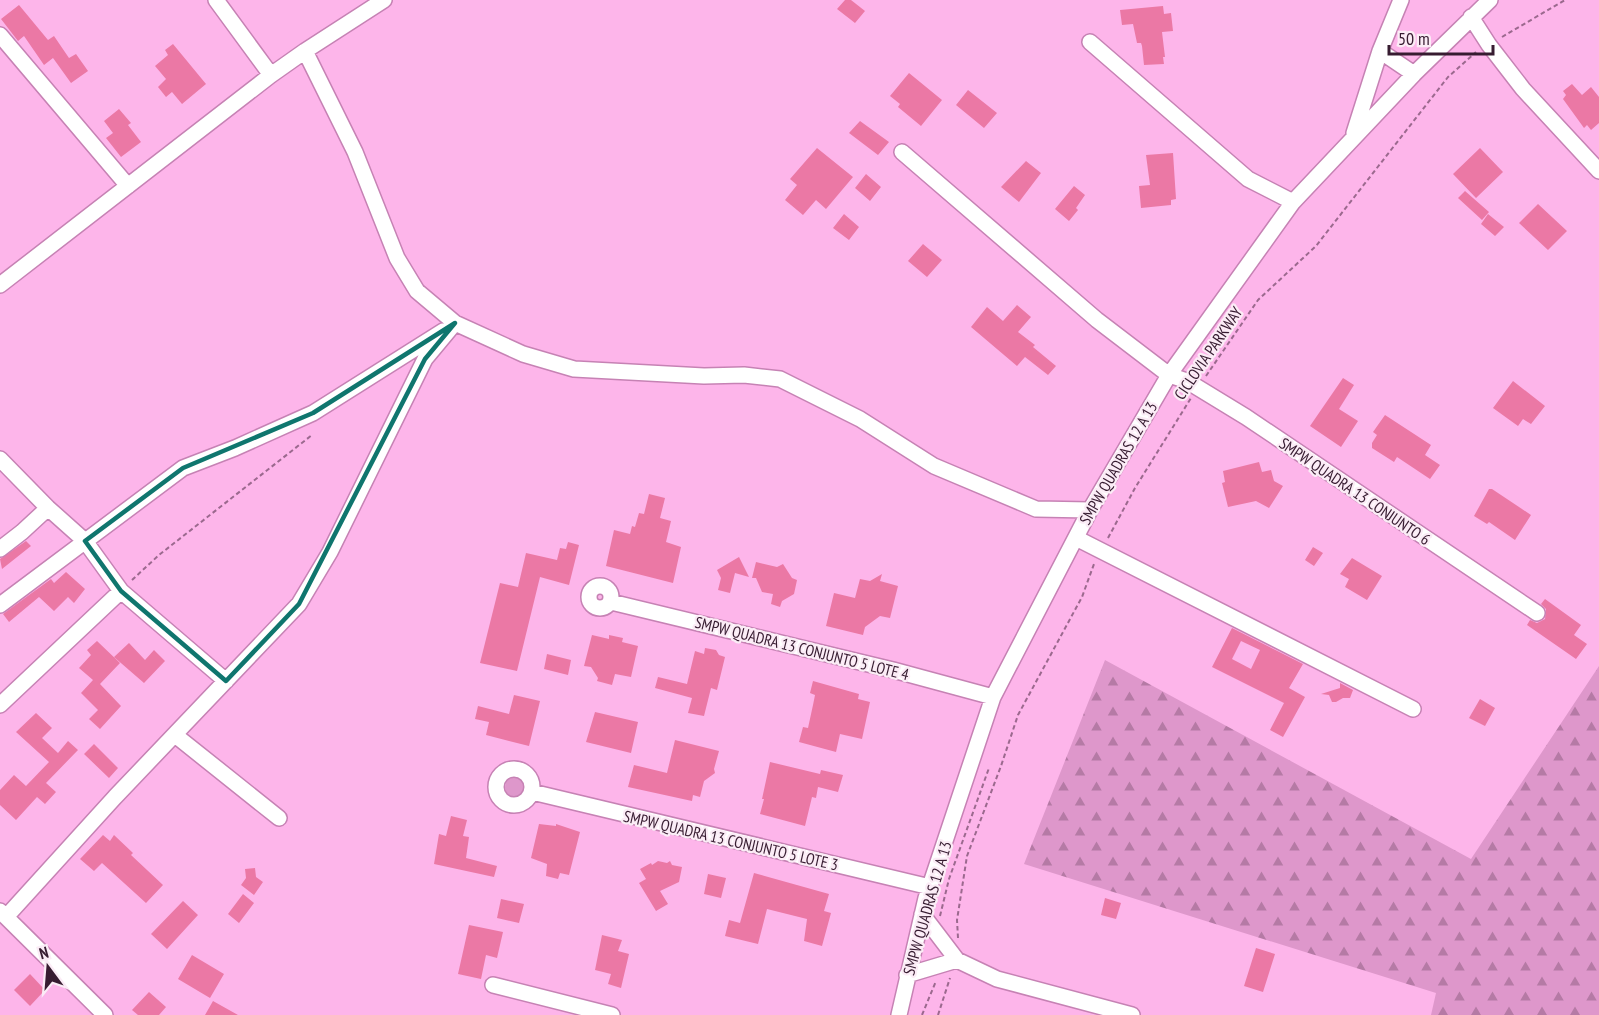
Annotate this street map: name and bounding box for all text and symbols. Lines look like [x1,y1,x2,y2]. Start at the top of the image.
scale bar [1389,18,1492,56]
text: 50 m [1398,27,1430,50]
street label: CICLOVIA PARKWAY [1170,302,1247,403]
street label: SMPW QUADRAS 12 A 13 [1075,398,1161,528]
street label: SMPW QUADRA 13 CONJUNTO 6 [1276,433,1434,549]
street label: SMPW QUADRA 13 CONJUNTO 5 LOTE 4 [693,612,911,684]
street label: SMPW QUADRA 13 CONJUNTO 5 LOTE 3 [622,806,840,874]
street label: SMPW QUADRAS 12 A 13 [898,839,956,977]
north arrow [18,937,78,997]
text: N [37,942,51,963]

